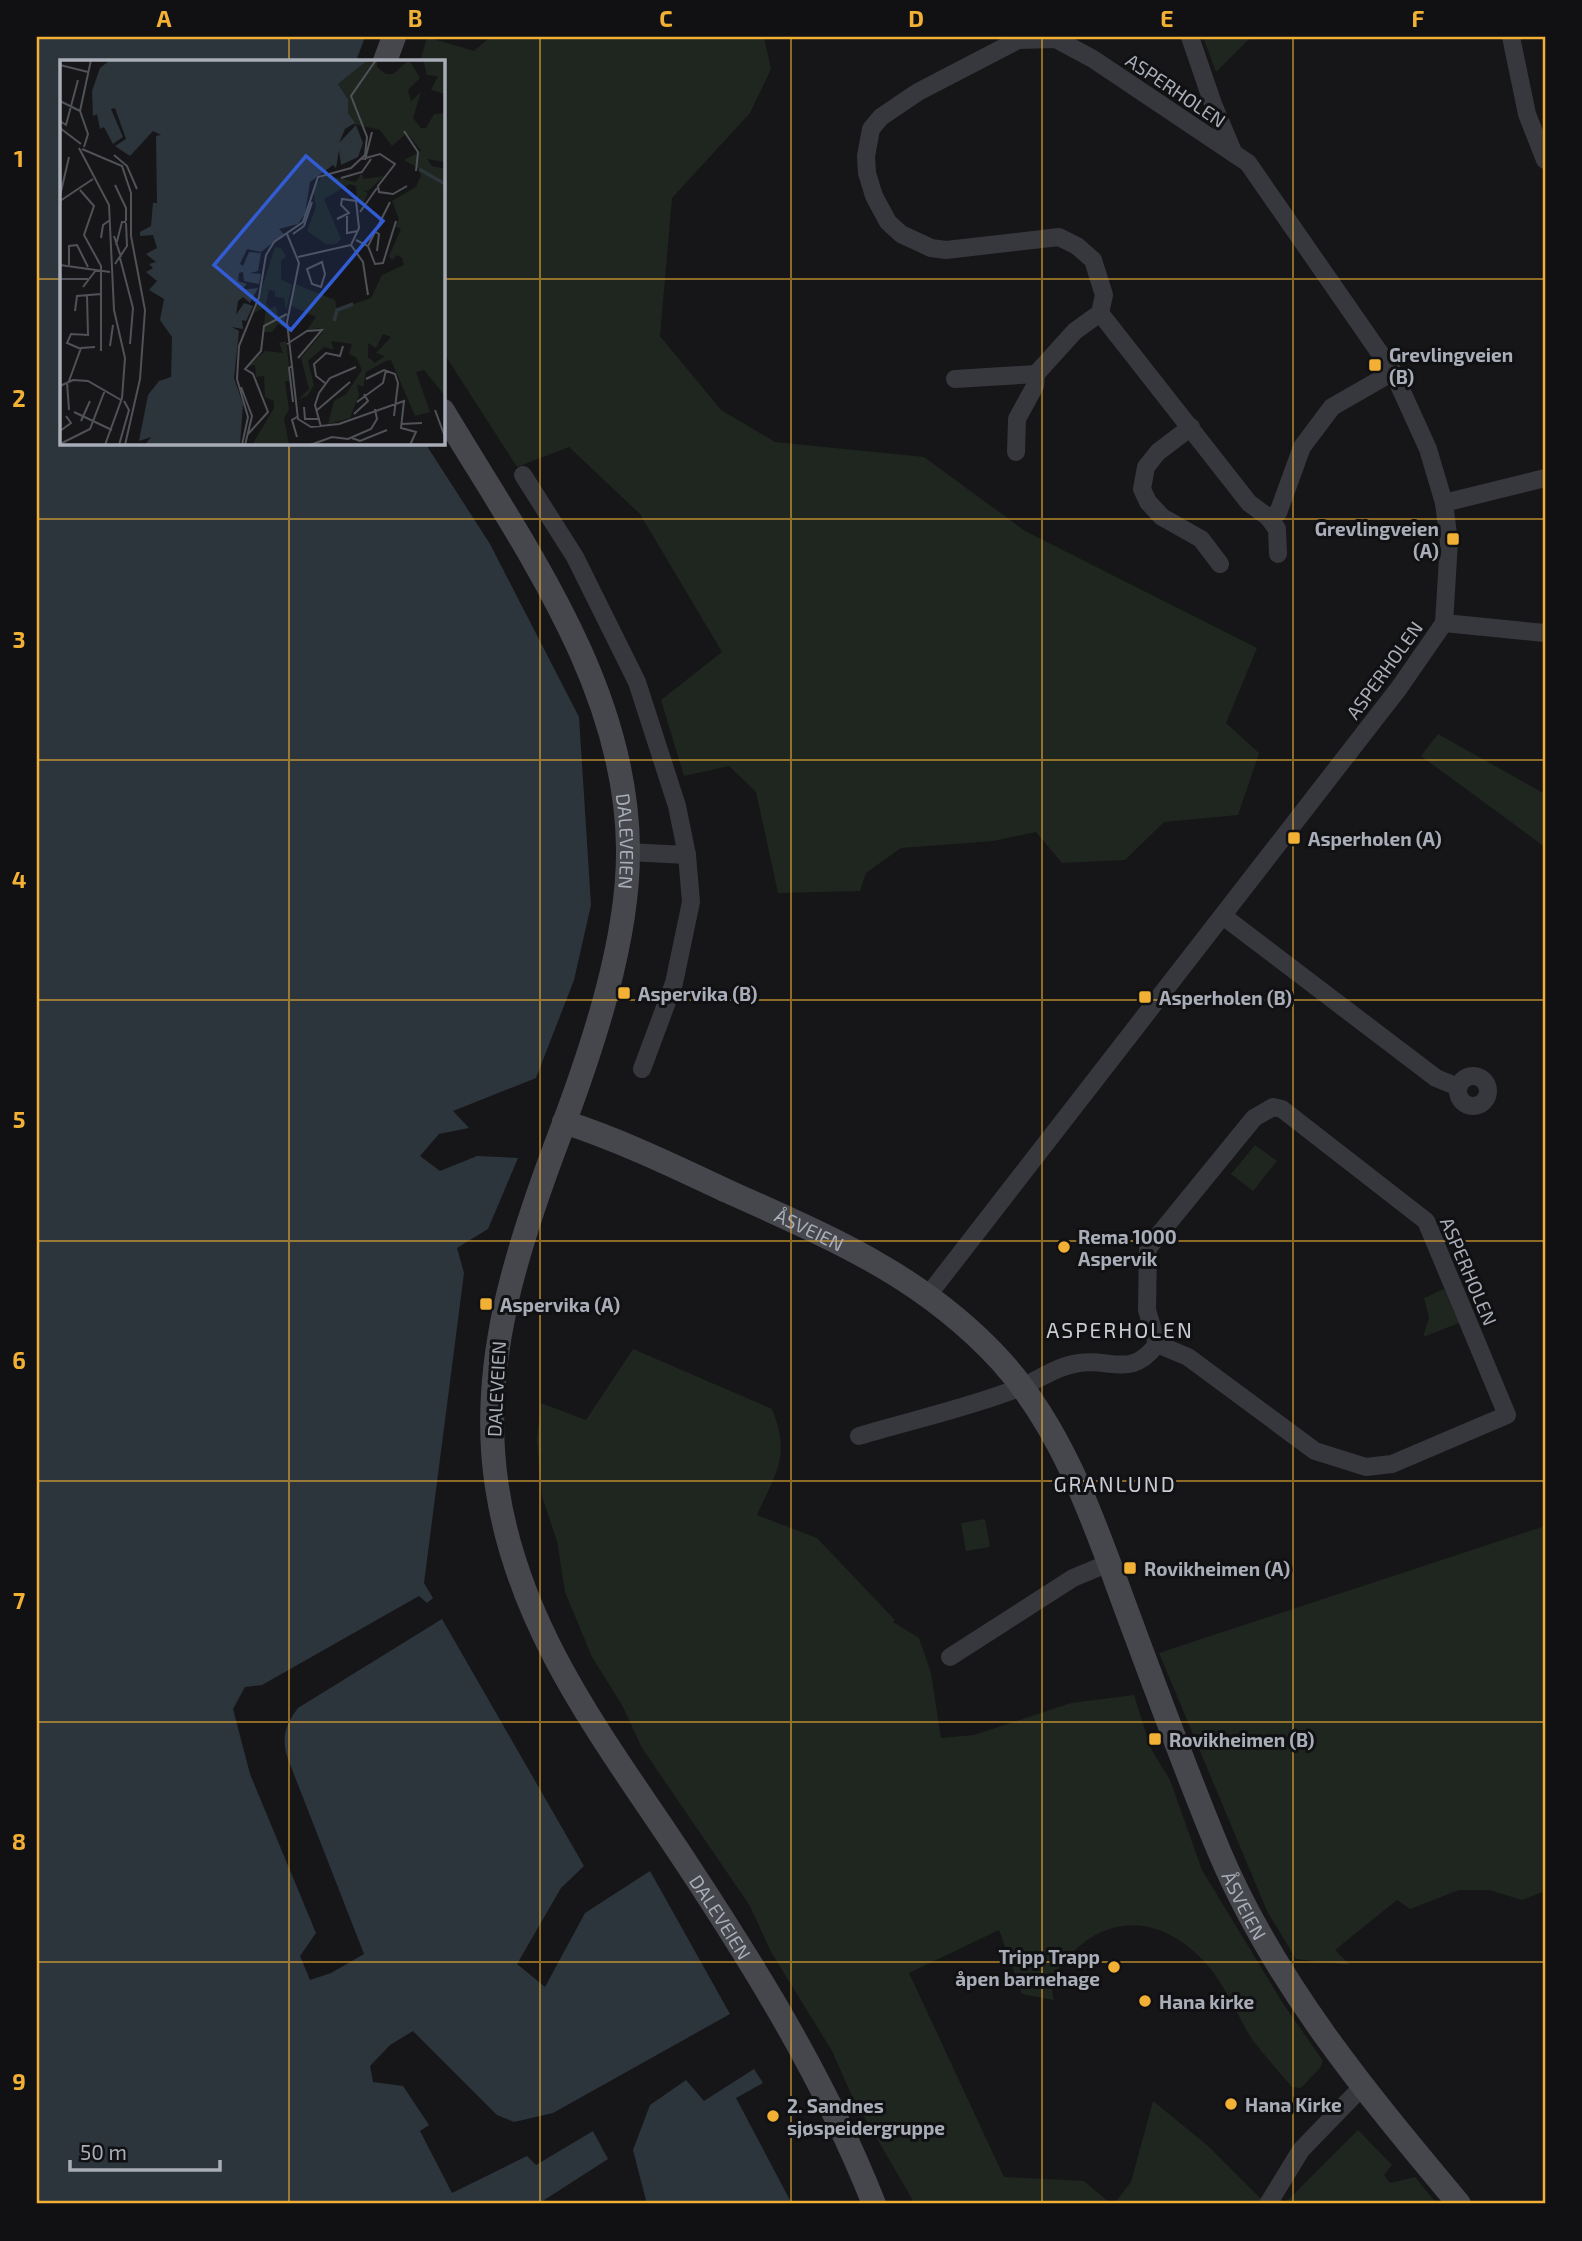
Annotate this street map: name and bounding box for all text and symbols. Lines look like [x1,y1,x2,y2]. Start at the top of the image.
text: A [156,4,172,32]
text: B [408,4,422,32]
text: C [659,4,673,32]
text: D [908,4,924,32]
text: E [1160,4,1174,32]
text: F [1412,4,1425,32]
street label: ASPERHOLEN [1122,48,1230,132]
inset map [60,60,444,444]
text: 1 [14,144,24,172]
place label: Grevlingveien (B) [1389,343,1513,388]
marker: Grevlingveien (B) [1367,357,1383,373]
text: 2 [12,384,26,412]
place label: Grevlingveien (A) [1315,517,1439,562]
marker: Grevlingveien (A) [1445,531,1461,547]
street label: ASPERHOLEN [1341,617,1427,723]
text: 3 [12,625,26,653]
street label: DALEVEIEN [612,792,640,890]
place label: Asperholen (A) [1308,827,1442,850]
marker: Asperholen (A) [1286,830,1302,846]
text: 4 [12,865,26,893]
place label: Aspervika (B) [638,982,758,1005]
marker: Aspervika (B) [616,985,632,1001]
place label: Asperholen (B) [1159,986,1292,1009]
marker: Asperholen (B) [1137,989,1153,1005]
text: 5 [13,1105,25,1133]
street label: ÅSVEIEN [772,1203,848,1255]
street label: ASPERHOLEN [1436,1213,1502,1329]
place label: Rema 1000 Aspervik [1078,1225,1177,1270]
marker: Rema 1000 Aspervik [1056,1239,1072,1255]
place label: Aspervika (A) [500,1293,620,1316]
marker: Aspervika (A) [478,1296,494,1312]
district label: ASPERHOLEN [1046,1317,1194,1342]
street label: DALEVEIEN [482,1340,510,1438]
text: 6 [12,1346,26,1374]
district label: GRANLUND [1053,1471,1177,1496]
place label: Rovikheimen (A) [1144,1557,1290,1580]
marker: Rovikheimen (A) [1122,1560,1138,1576]
text: 7 [13,1586,25,1614]
place label: Rovikheimen (B) [1169,1728,1314,1751]
marker: Rovikheimen (B) [1147,1731,1163,1747]
text: 8 [12,1827,26,1855]
street label: ÅSVEIEN [1218,1867,1272,1943]
street label: DALEVEIEN [685,1870,757,1963]
place label: Tripp Trapp åpen barnehage [955,1945,1100,1990]
marker: Tripp Trapp åpen barnehage [1106,1959,1122,1975]
place label: Hana kirke [1159,1990,1255,2013]
marker: Hana kirke [1137,1993,1153,2009]
text: 9 [12,2067,26,2095]
place label: Hana Kirke [1245,2093,1342,2116]
place label: 2. Sandnes sjøspeidergruppe [787,2094,945,2139]
marker: Hana Kirke [1223,2096,1239,2112]
marker: 2. Sandnes sjøspeidergruppe [765,2108,781,2124]
scale bar [70,2129,220,2173]
text: 50 m [80,2139,127,2164]

